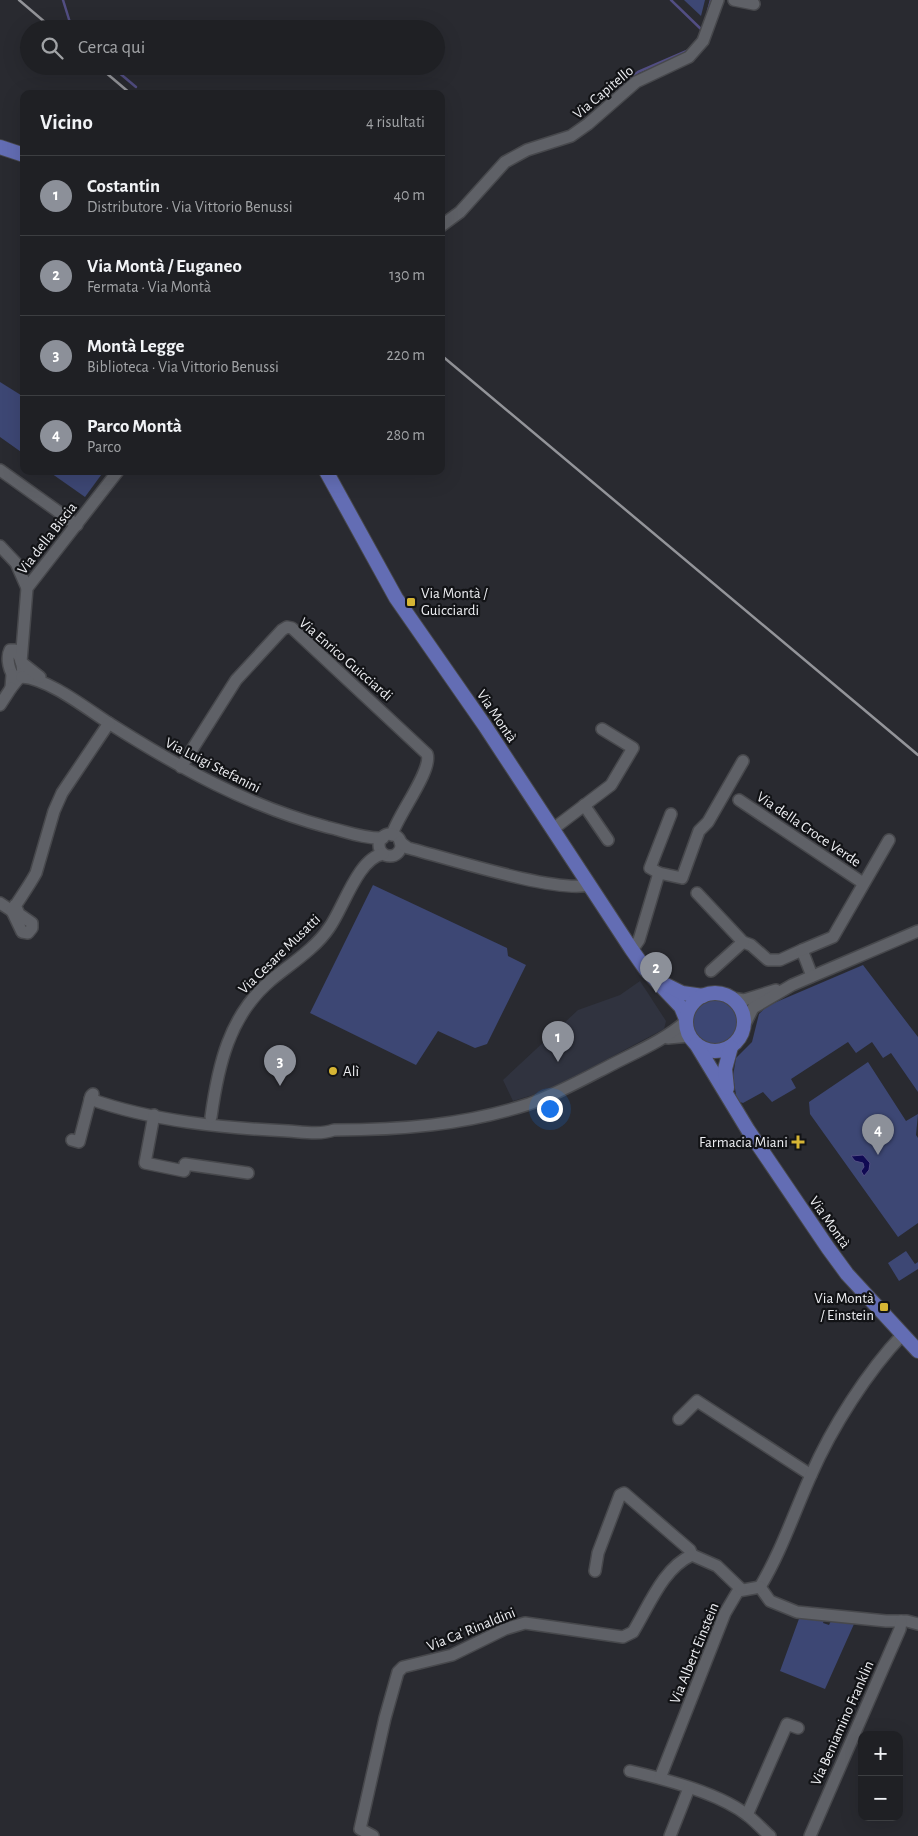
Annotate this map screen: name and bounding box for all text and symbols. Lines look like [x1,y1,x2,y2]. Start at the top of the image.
search box [20,20,445,75]
icon: search [38,34,66,62]
text: Cerca qui [78,38,145,57]
street label: Via Capitello [570,63,636,122]
text: Vicino [40,112,93,133]
text: 4 risultati [366,114,425,130]
text: Costantin [87,177,160,196]
text: 1 [53,187,59,203]
text: 40 m [393,187,425,203]
text: Distributore · Via Vittorio Benussi [87,199,293,215]
text: Via Montà / Euganeo [87,257,242,276]
text: 2 [52,267,60,283]
text: 130 m [389,267,425,283]
text: Fermata · Via Montà [87,279,211,295]
text: Montà Legge [87,337,184,356]
text: 3 [53,347,59,363]
text: 220 m [387,347,425,363]
text: Biblioteca · Via Vittorio Benussi [87,359,279,375]
text: Parco Montà [87,417,182,436]
text: 4 [52,427,60,443]
text: 280 m [386,427,425,443]
text: Parco [87,439,121,455]
street label: Via della Biscia [15,500,80,577]
place label: Via Montà / Guicciardi [421,586,488,618]
marker: Via Montà / Guicciardi [405,596,417,608]
street label: Via Enrico Guicciardi [296,615,395,704]
street label: Via Montà [474,687,520,745]
street label: Via Luigi Stefanini [163,735,263,796]
street label: Via della Croce Verde [754,789,864,870]
street label: Via Cesare Musatti [236,912,323,997]
pin: 2 [640,952,672,993]
pin: 1 [542,1021,574,1062]
pin: 3 [264,1045,296,1086]
place label: Alì [343,1064,359,1079]
marker: Alì [327,1065,339,1077]
your location [537,1096,563,1122]
pin: 4 [862,1114,894,1155]
place label: Farmacia Miani [699,1135,788,1150]
marker: Farmacia Miani [792,1136,804,1148]
street label: Via Montà [806,1194,853,1251]
place label: Via Montà / Einstein [814,1291,874,1323]
marker: Via Montà / Einstein [878,1301,890,1313]
street label: Via Albert Einstein [667,1600,722,1706]
street label: Via Ca' Rinaldini [425,1605,518,1654]
street label: Via Beniamino Franklin [808,1659,877,1788]
map controls [858,1731,903,1821]
button: + [858,1731,903,1776]
button: − [858,1776,903,1821]

